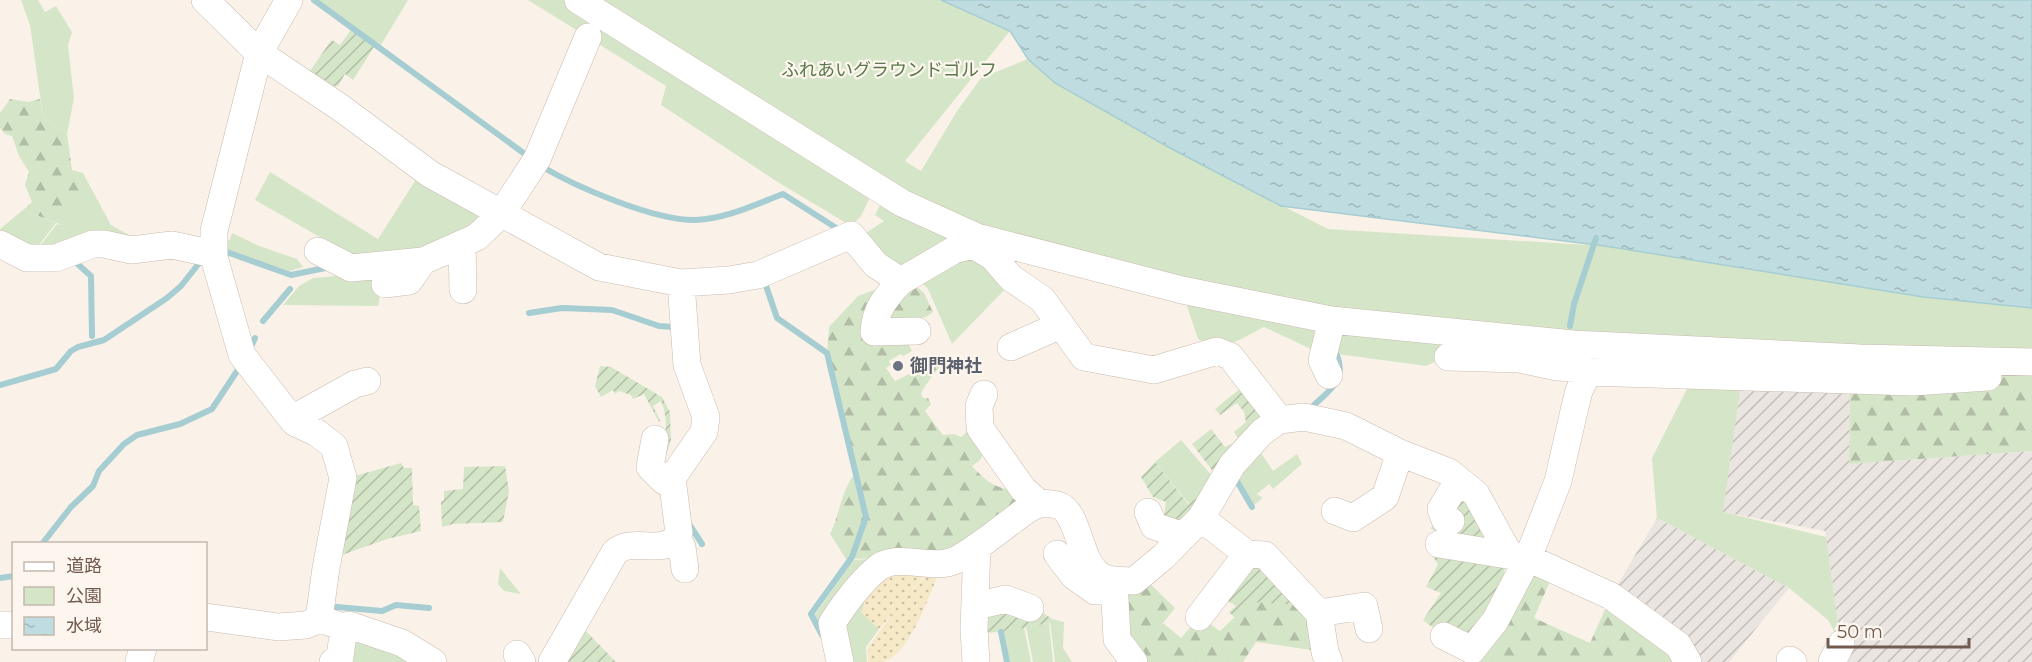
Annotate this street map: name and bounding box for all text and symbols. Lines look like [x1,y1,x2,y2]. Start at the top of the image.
park label: ふれあいグラウンドゴルフ [781,59,997,81]
place label: 御門神社 [909,355,982,377]
marker: 御門神社 [891,359,905,373]
legend [12,542,207,650]
text: 道路 [66,555,102,577]
text: 公園 [66,585,102,607]
scale bar [1828,611,1969,649]
text: 水域 [66,615,102,637]
text: 50 m [1837,621,1883,643]

